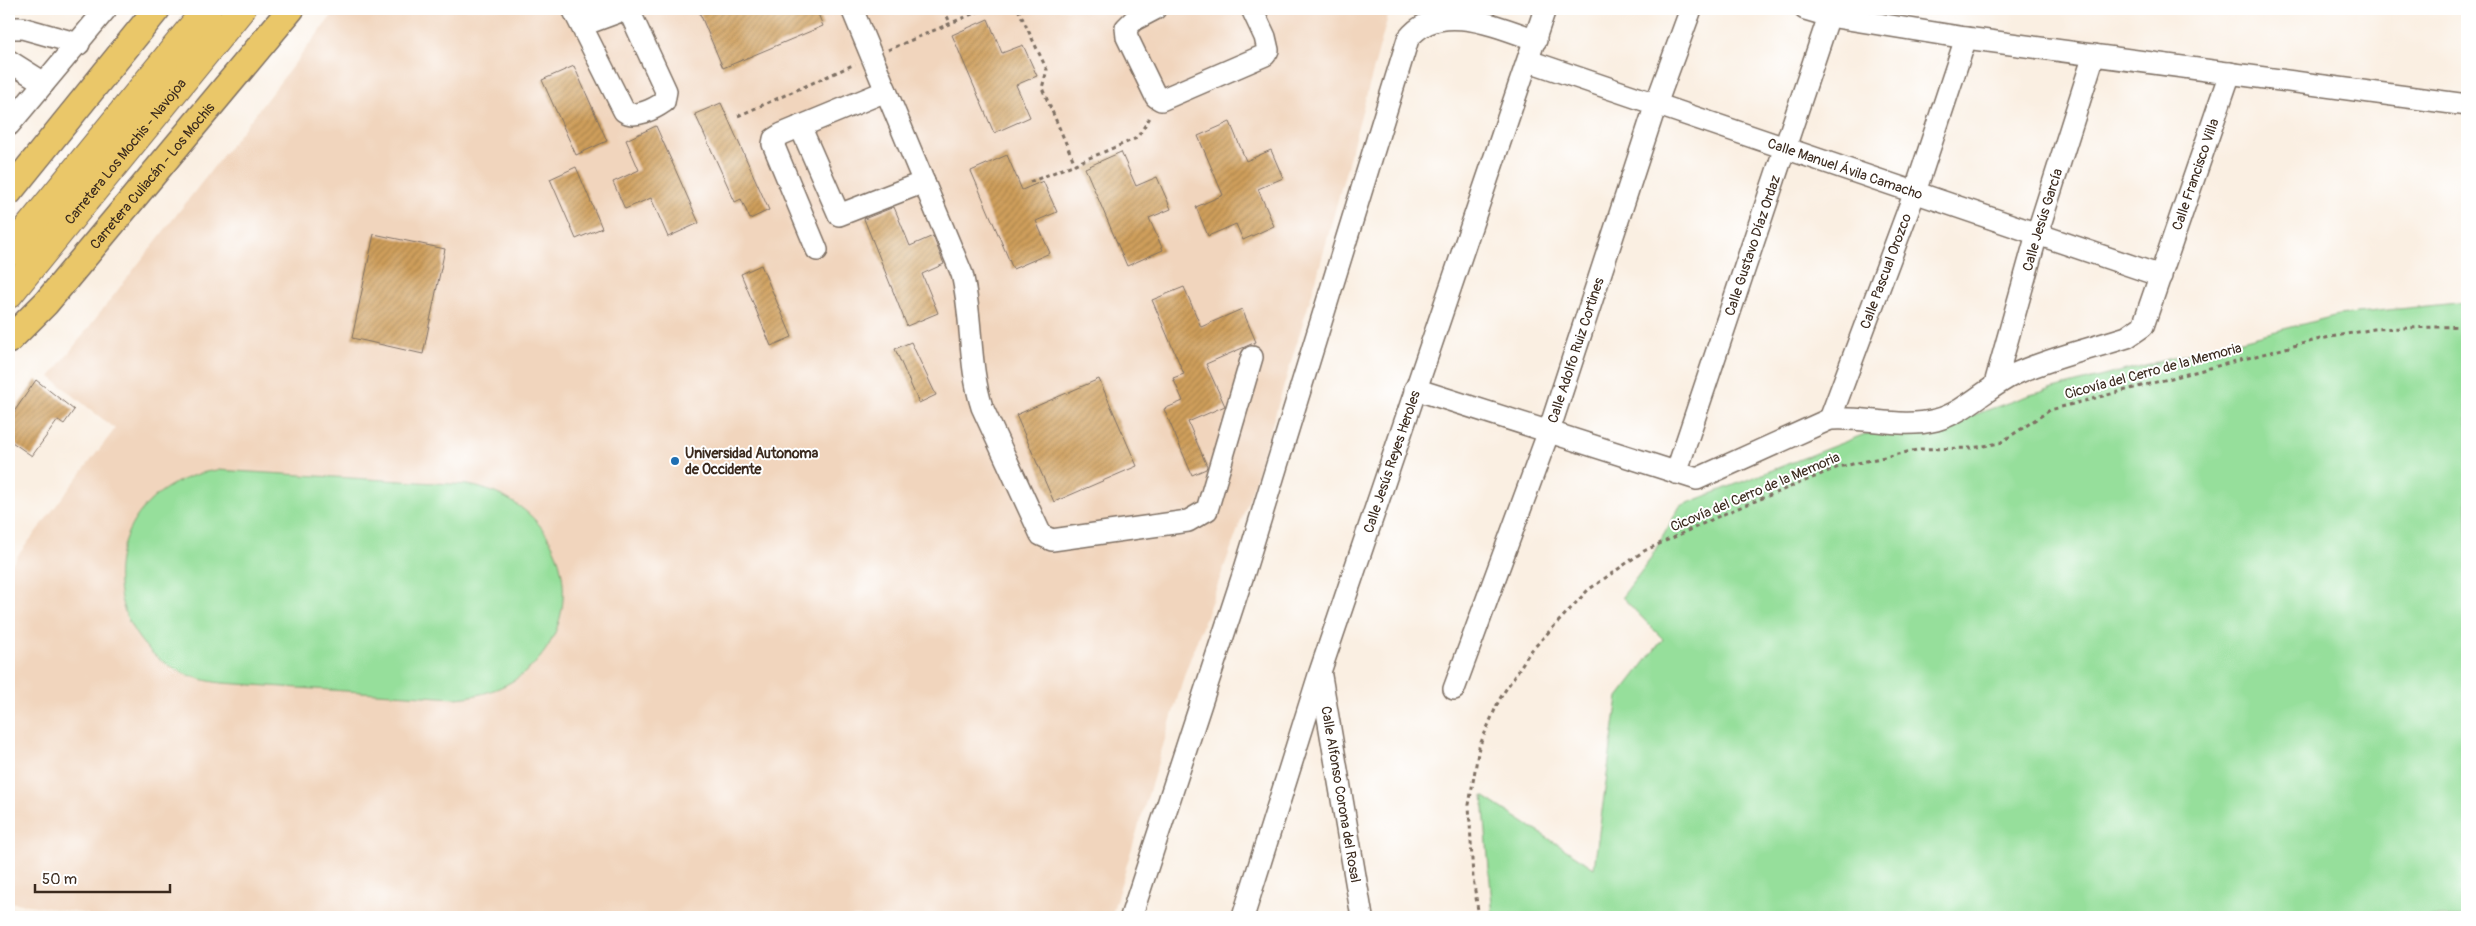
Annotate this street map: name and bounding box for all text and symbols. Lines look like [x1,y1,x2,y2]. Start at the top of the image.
street label: Carretera Los Mochis - Navojoa [61,75,190,228]
street label: Carretera Culiacán - Los Mochis [86,98,218,252]
street label: Calle Francisco Villa [2168,116,2222,232]
street label: Calle Manuel Ávila Camacho [1765,134,1925,203]
street label: Calle Jesús García [2019,166,2066,273]
street label: Calle Gustavo Díaz Ordaz [1721,173,1784,318]
street label: Calle Pascual Orozco [1856,211,1915,331]
street label: Calle Adolfo Ruiz Cortines [1544,275,1607,425]
street label: Cicovía del Cerro de la Memoria [2063,339,2243,403]
street label: Calle Jesús Reyes Heroles [1359,387,1424,535]
place label: Universidad Autonoma de Occidente [685,445,819,478]
street label: Cicovía del Cerro de la Memoria [1668,449,1842,535]
marker: Universidad Autonoma de Occidente [669,455,681,467]
street label: Calle Alfonso Corona del Rosal [1318,705,1365,884]
scale bar [35,861,170,893]
text: 50 m [42,870,77,889]

